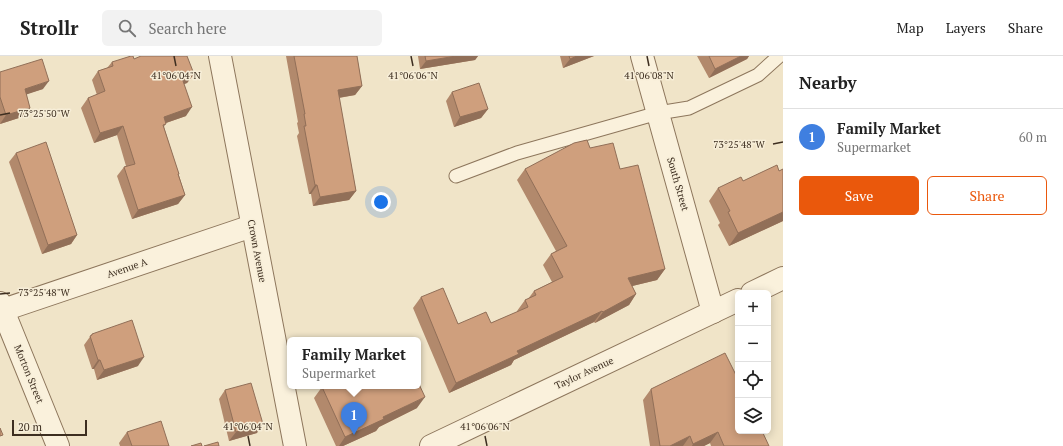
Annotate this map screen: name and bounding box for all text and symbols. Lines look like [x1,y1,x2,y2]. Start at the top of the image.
search box [102,10,382,46]
text: Strollr [20,15,78,40]
icon: search [116,17,138,39]
text: Search here [148,18,226,38]
text: Map [897,18,924,37]
text: Layers [946,18,986,37]
text: Share [1008,18,1043,37]
text: 41°06'04"N [151,69,201,82]
text: 41°06'06"N [388,69,438,82]
text: 41°06'08"N [624,69,674,82]
text: Nearby [799,71,857,94]
text: 73°25'50"W [18,107,70,120]
text: Family Market [837,118,941,138]
text: 1 [808,128,816,146]
text: 60 m [1019,128,1047,146]
text: 73°25'48"W [713,138,765,151]
text: Supermarket [837,138,911,156]
street label: South Street [664,156,692,213]
button: Save [799,176,919,215]
button: Share [927,176,1047,215]
your location [371,192,391,212]
street label: Crown Avenue [245,218,269,284]
street label: Avenue A [105,255,149,281]
text: 73°25'48"W [18,286,70,299]
map controls [735,290,771,434]
button: + [735,290,771,326]
button: − [735,326,771,362]
popup [287,337,421,389]
street label: Morton Street [11,343,47,406]
text: Family Market [302,344,406,364]
street label: Taylor Avenue [553,354,615,392]
button: locate [735,362,771,398]
text: Supermarket [302,364,376,382]
button: layers [735,398,771,434]
pin: 1 [341,402,367,435]
scale bar [12,418,87,437]
text: 20 m [18,420,42,434]
text: 41°06'04"N [223,420,273,433]
text: 41°06'06"N [460,420,510,433]

